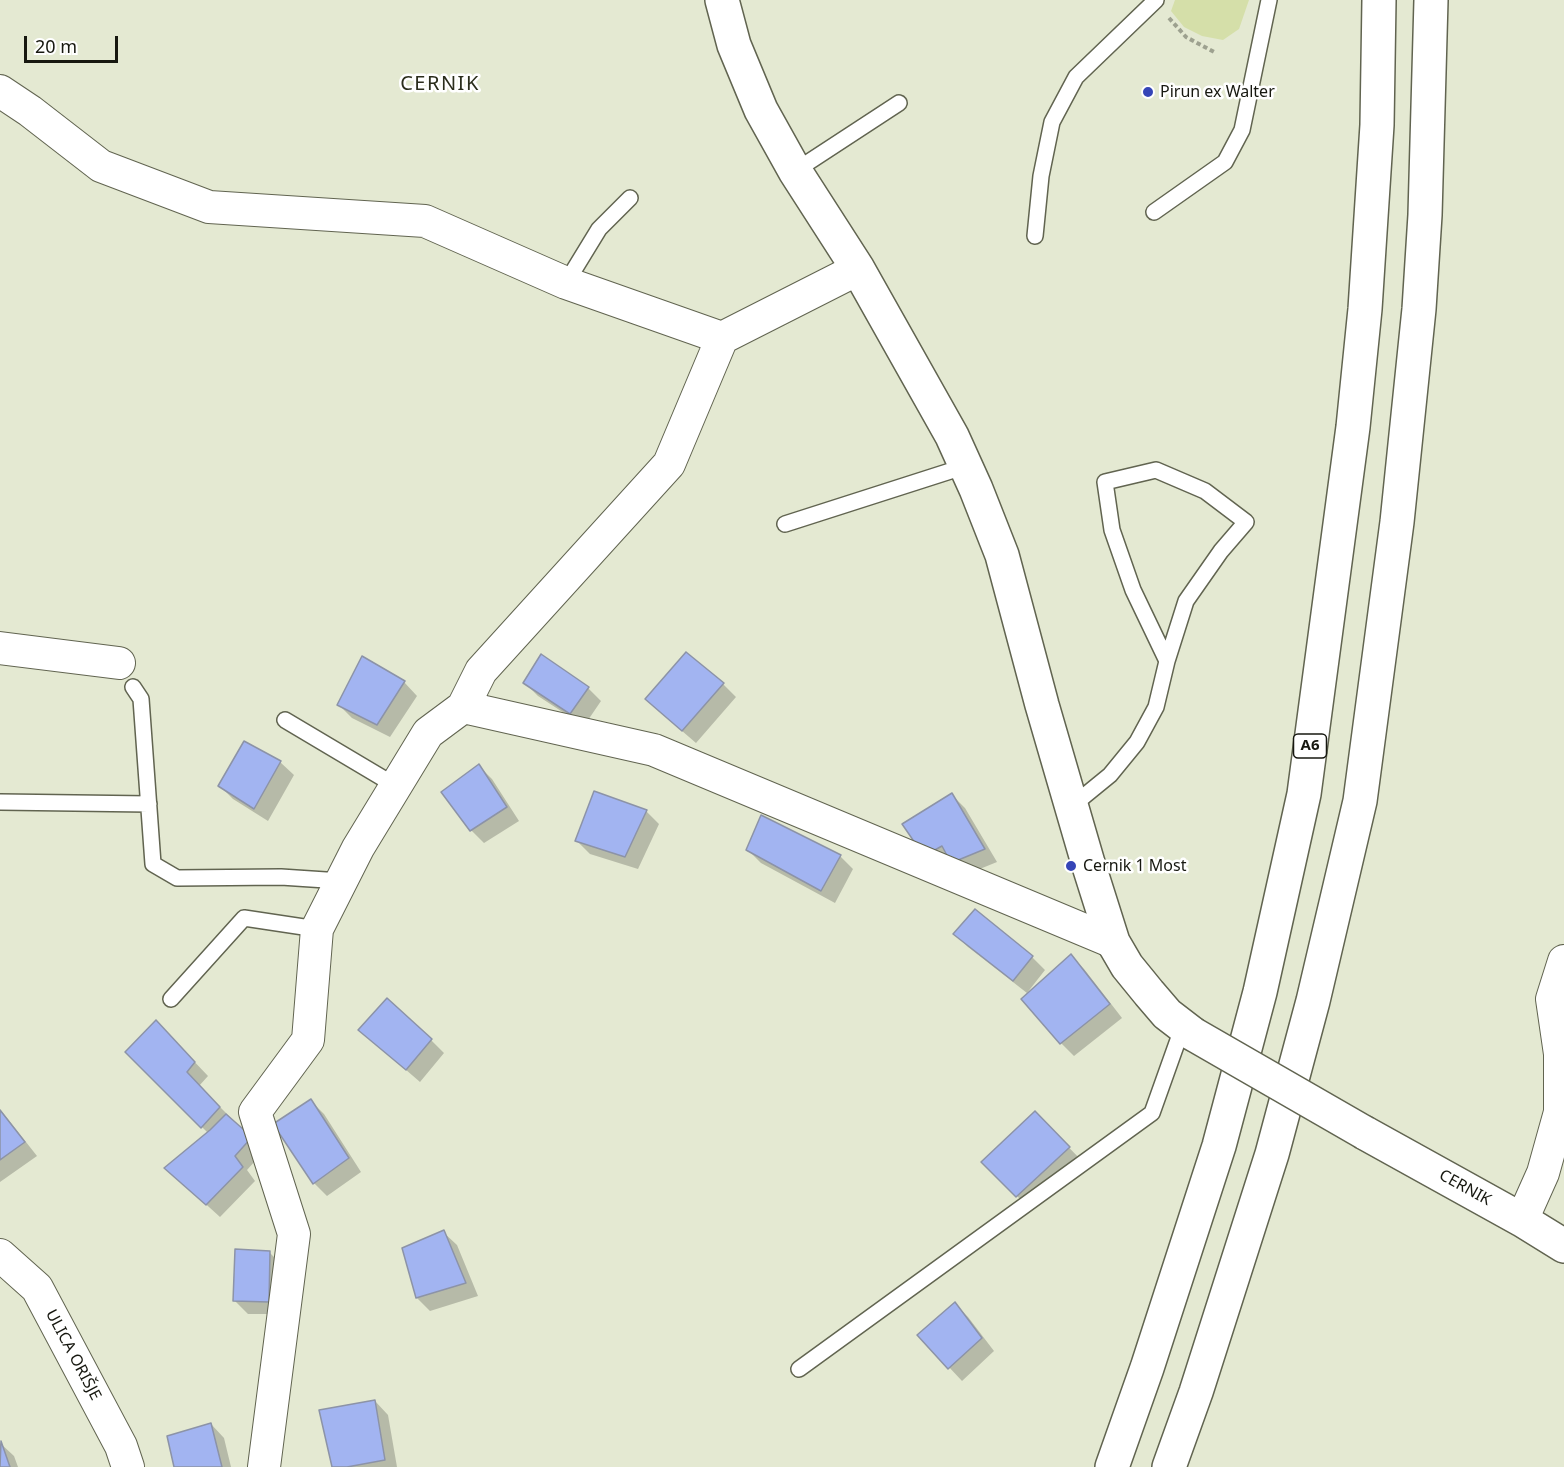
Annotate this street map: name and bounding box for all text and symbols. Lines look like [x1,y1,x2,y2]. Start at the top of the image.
scale bar [27,24,122,62]
text: 20 m [35,34,77,58]
district label: CERNIK [400,72,480,96]
place label: Pirun ex Walter [1160,82,1275,102]
marker: Pirun ex Walter [1141,85,1155,99]
road number: A6 [1294,734,1326,758]
place label: Cernik 1 Most [1083,856,1186,876]
marker: Cernik 1 Most [1064,859,1078,873]
street label: CERNIK [1436,1166,1494,1210]
street label: ULICA ORIŠJE [41,1306,105,1404]

